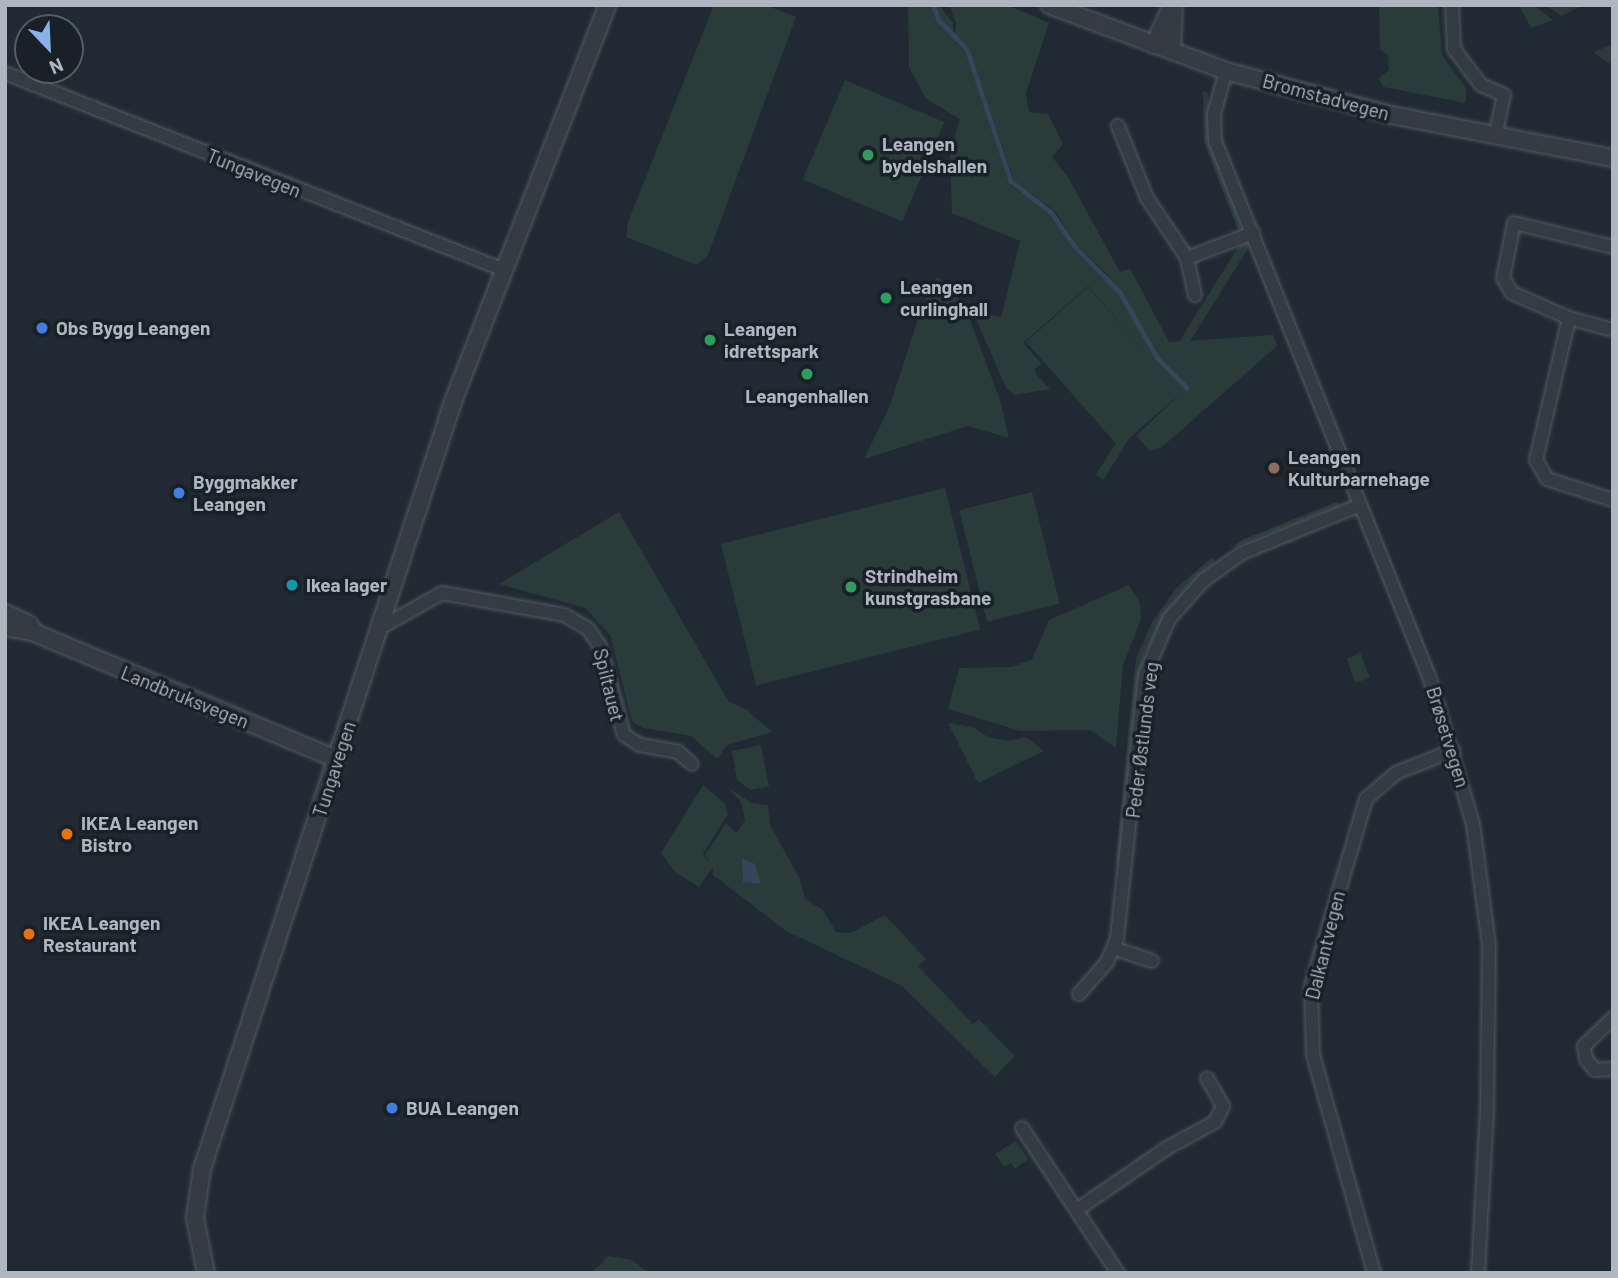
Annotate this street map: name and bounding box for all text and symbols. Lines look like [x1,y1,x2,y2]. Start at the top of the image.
north arrow [14,14,84,84]
text: N [46,54,67,80]
street label: Bromstadvegen [1260,69,1392,125]
place label: Leangen bydelshallen [882,133,987,177]
street label: Tungavegen [204,144,304,202]
marker: Leangen bydelshallen [860,147,876,163]
place label: Leangen curlinghall [900,276,988,320]
marker: Leangen curlinghall [878,290,894,306]
place label: Obs Bygg Leangen [56,317,210,339]
place label: Leangen idrettspark [724,318,819,362]
marker: Obs Bygg Leangen [34,320,50,336]
marker: Leangen idrettspark [702,332,718,348]
marker: Leangenhallen [799,366,815,382]
place label: Leangenhallen [745,385,869,407]
place label: Leangen Kulturbarnehage [1288,446,1430,490]
marker: Leangen Kulturbarnehage [1266,460,1282,476]
place label: Byggmakker Leangen [193,471,298,515]
marker: Byggmakker Leangen [171,485,187,501]
place label: Strindheim kunstgrasbane [865,565,991,609]
place label: Ikea lager [306,574,387,596]
marker: Ikea lager [284,577,300,593]
marker: Strindheim kunstgrasbane [843,579,859,595]
street label: Spiltauet [589,646,629,724]
street label: Landbruksvegen [118,661,252,733]
street label: Peder Østlunds veg [1121,661,1163,819]
street label: Brøsetvegen [1422,684,1474,790]
street label: Tungavegen [308,718,360,820]
place label: IKEA Leangen Bistro [81,812,198,856]
marker: IKEA Leangen Bistro [59,826,75,842]
street label: Dalkantvegen [1300,888,1350,1002]
place label: IKEA Leangen Restaurant [43,912,160,956]
marker: IKEA Leangen Restaurant [21,926,37,942]
place label: BUA Leangen [406,1097,519,1119]
marker: BUA Leangen [384,1100,400,1116]

